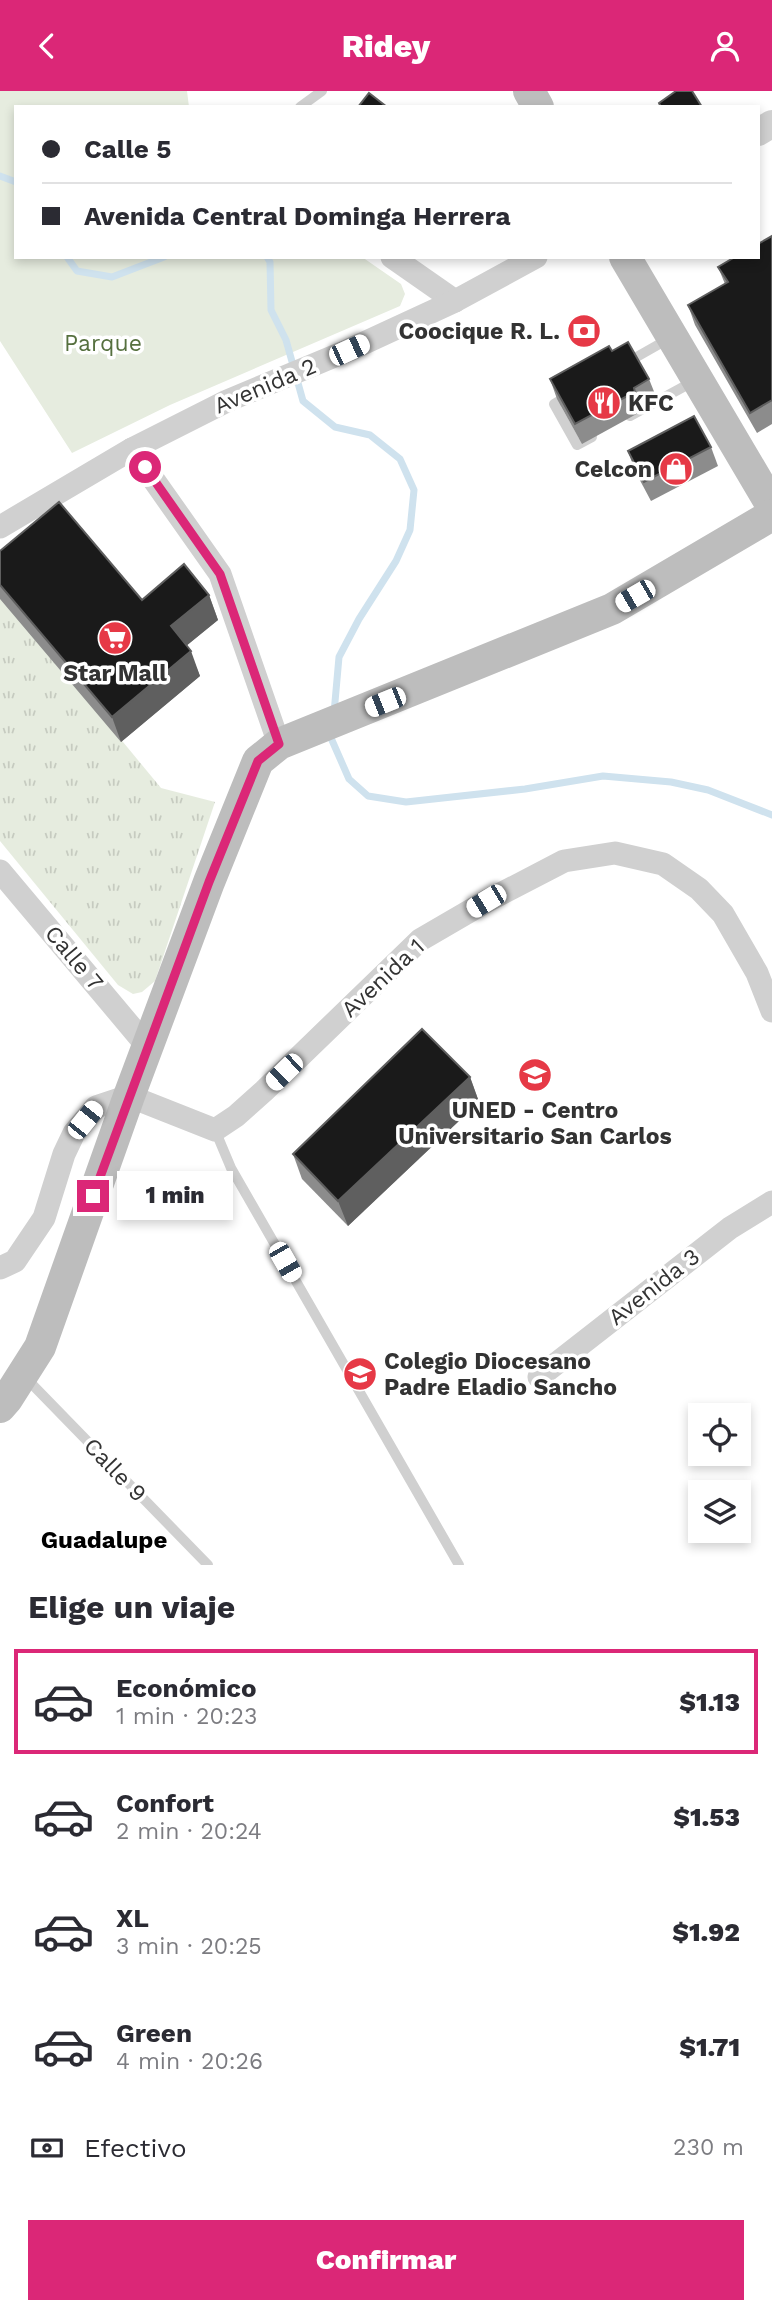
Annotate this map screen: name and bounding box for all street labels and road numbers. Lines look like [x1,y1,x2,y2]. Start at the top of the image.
street label: Avenida 2 [210,352,320,420]
street label: Calle 7 [39,920,109,996]
street label: Avenida 1 [336,933,430,1023]
street label: Avenida 3 [603,1243,705,1331]
street label: Calle 9 [78,1433,152,1507]

